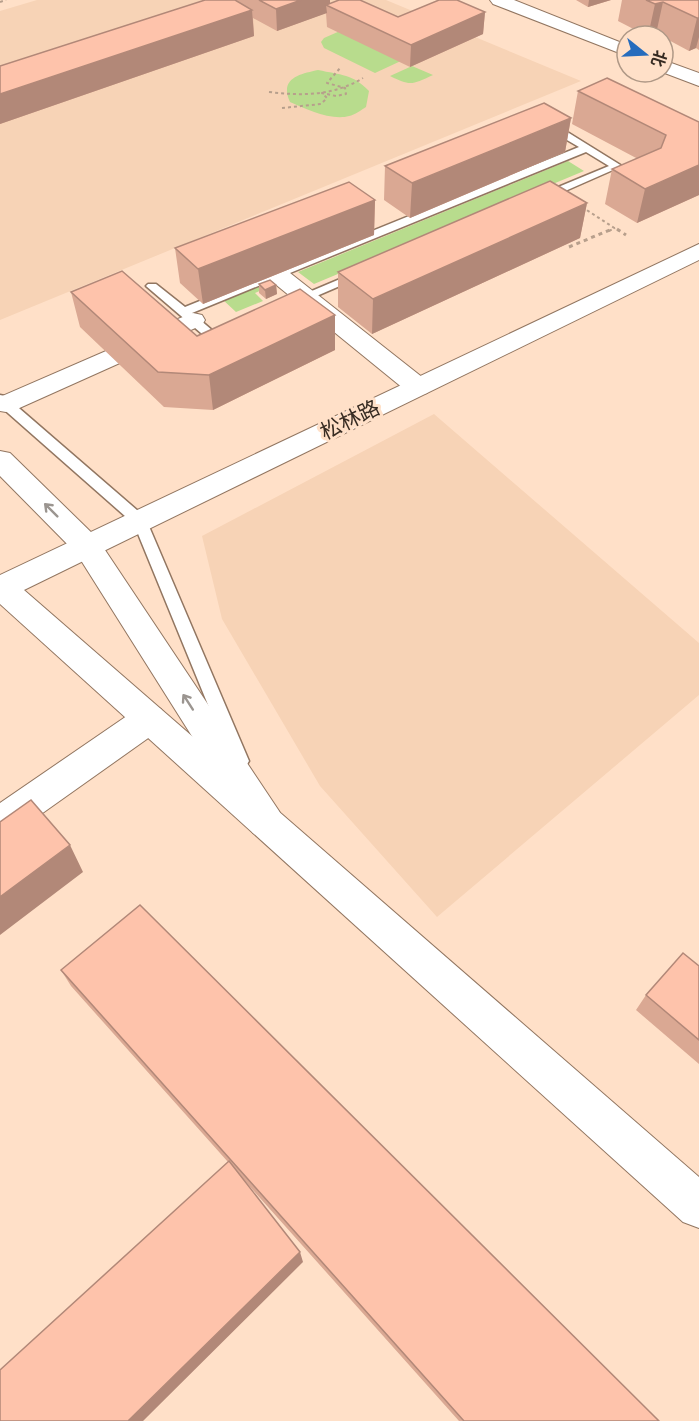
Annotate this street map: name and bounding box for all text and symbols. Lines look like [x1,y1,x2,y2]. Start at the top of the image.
north arrow [615,24,675,84]
text: 北 [648,48,669,69]
street label: 松林路 [316,395,384,445]
one-way arrow [43,503,58,518]
one-way arrow [182,694,195,711]

